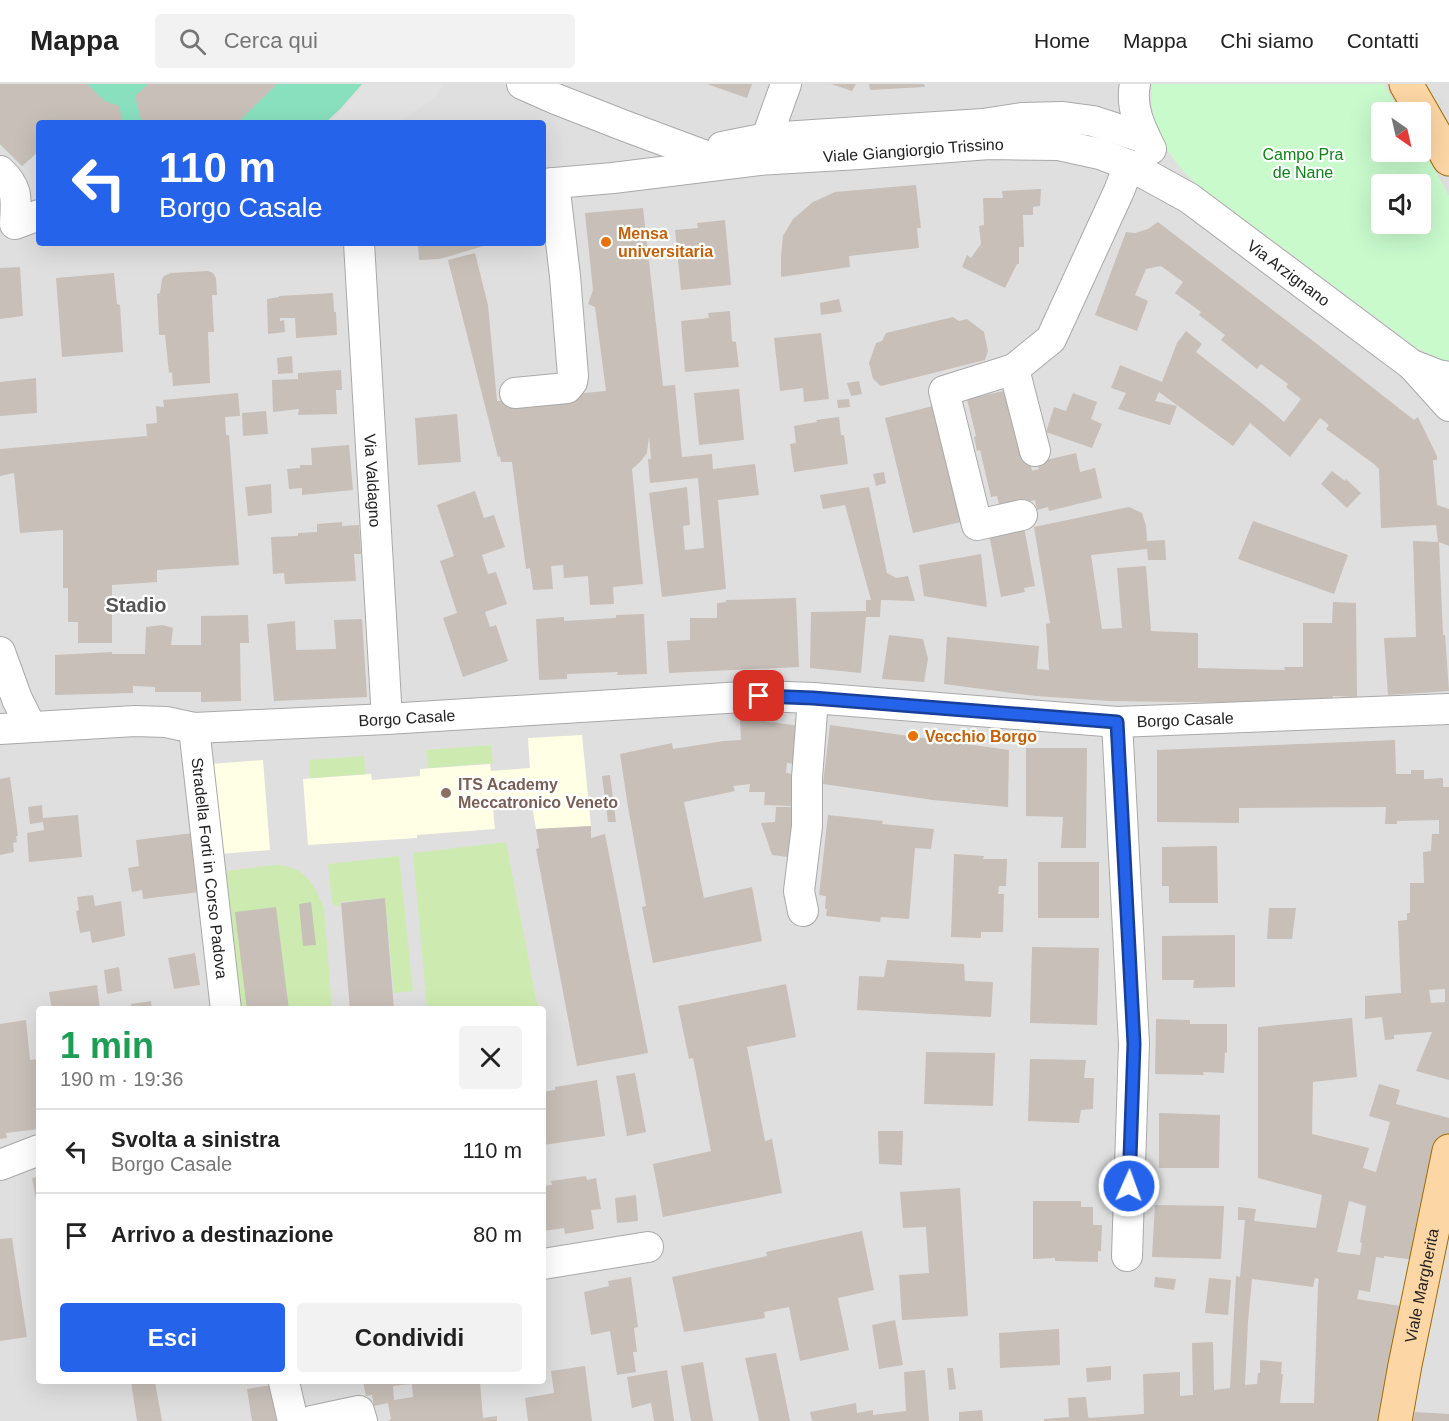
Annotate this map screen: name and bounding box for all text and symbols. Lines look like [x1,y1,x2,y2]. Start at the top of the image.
search box [155,14,575,68]
text: Mappa [30,25,119,56]
icon: search [176,25,209,58]
text: Cerca qui [224,28,318,53]
text: Home [1034,29,1090,52]
text: Mappa [1123,29,1187,52]
text: Chi siamo [1220,29,1314,52]
text: Contatti [1347,29,1419,52]
north arrow [1371,102,1431,162]
map controls [1371,102,1431,234]
street label: Viale Giangiorgio Trissino [822,135,1004,165]
icon: left [60,144,138,222]
text: 110 m [159,144,276,191]
park label: Campo Pra de Nane [1263,146,1344,181]
button: sound [1371,174,1431,234]
text: Borgo Casale [159,193,323,223]
place label: Mensa universitaria [618,225,713,260]
marker: Mensa universitaria [599,235,613,249]
street label: Via Arzignano [1244,236,1333,309]
street label: Via Valdagno [362,433,384,528]
district label: Stadio [105,594,167,616]
pin [733,670,784,721]
icon: arrive [742,679,775,712]
street label: Borgo Casale [358,706,456,729]
street label: Borgo Casale [1136,709,1234,730]
place label: Vecchio Borgo [925,728,1037,745]
marker: Vecchio Borgo [906,729,920,743]
street label: Stradella Forti in Corso Padova [189,757,231,980]
place label: ITS Academy Meccatronico Veneto [458,776,618,811]
marker: ITS Academy Meccatronico Veneto [439,786,453,800]
text: 1 min [60,1025,154,1066]
button: close [459,1026,522,1089]
text: 190 m · 19:36 [60,1068,183,1090]
text: Svolta a sinistra [111,1127,280,1152]
icon: left [60,1135,93,1168]
text: 110 m [462,1138,522,1163]
text: Borgo Casale [111,1153,232,1175]
position arrow [1097,1154,1161,1218]
icon: arrive [60,1219,93,1252]
text: Arrivo a destinazione [111,1222,334,1247]
text: 80 m [473,1222,522,1247]
street label: Viale Margherita [1401,1227,1441,1344]
button: Esci [60,1303,285,1372]
button: Condividi [297,1303,522,1372]

